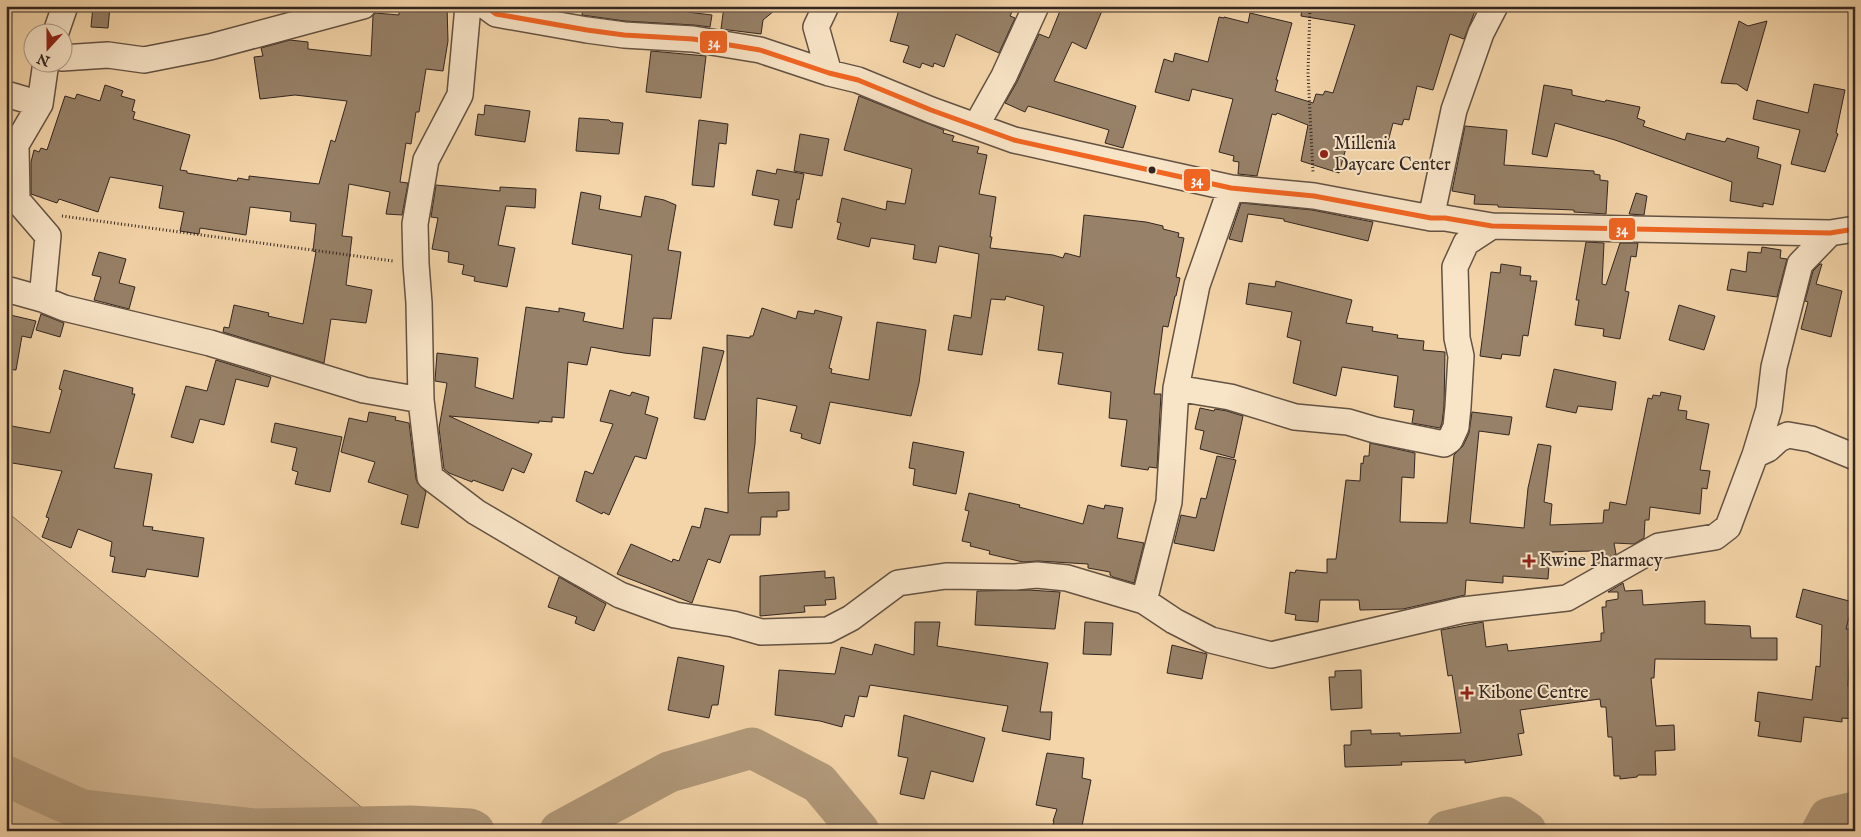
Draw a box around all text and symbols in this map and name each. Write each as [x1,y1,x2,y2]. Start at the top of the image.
north arrow [22,22,72,72]
line badge: 34 [699,30,728,54]
text: 34 [708,34,721,52]
text: N [35,49,54,70]
place label: Millenia Daycare Center [1334,133,1451,177]
marker: Millenia Daycare Center [1318,148,1330,160]
unlabelled marker [1147,165,1157,175]
line badge: 34 [1183,168,1211,192]
text: 34 [1191,172,1204,190]
line badge: 34 [1608,217,1636,241]
text: 34 [1616,221,1629,239]
place label: Kwine Pharmacy [1539,550,1663,573]
marker: Kwine Pharmacy [1523,555,1535,567]
place label: Kibone Centre [1478,682,1589,705]
marker: Kibone Centre [1460,686,1474,700]

